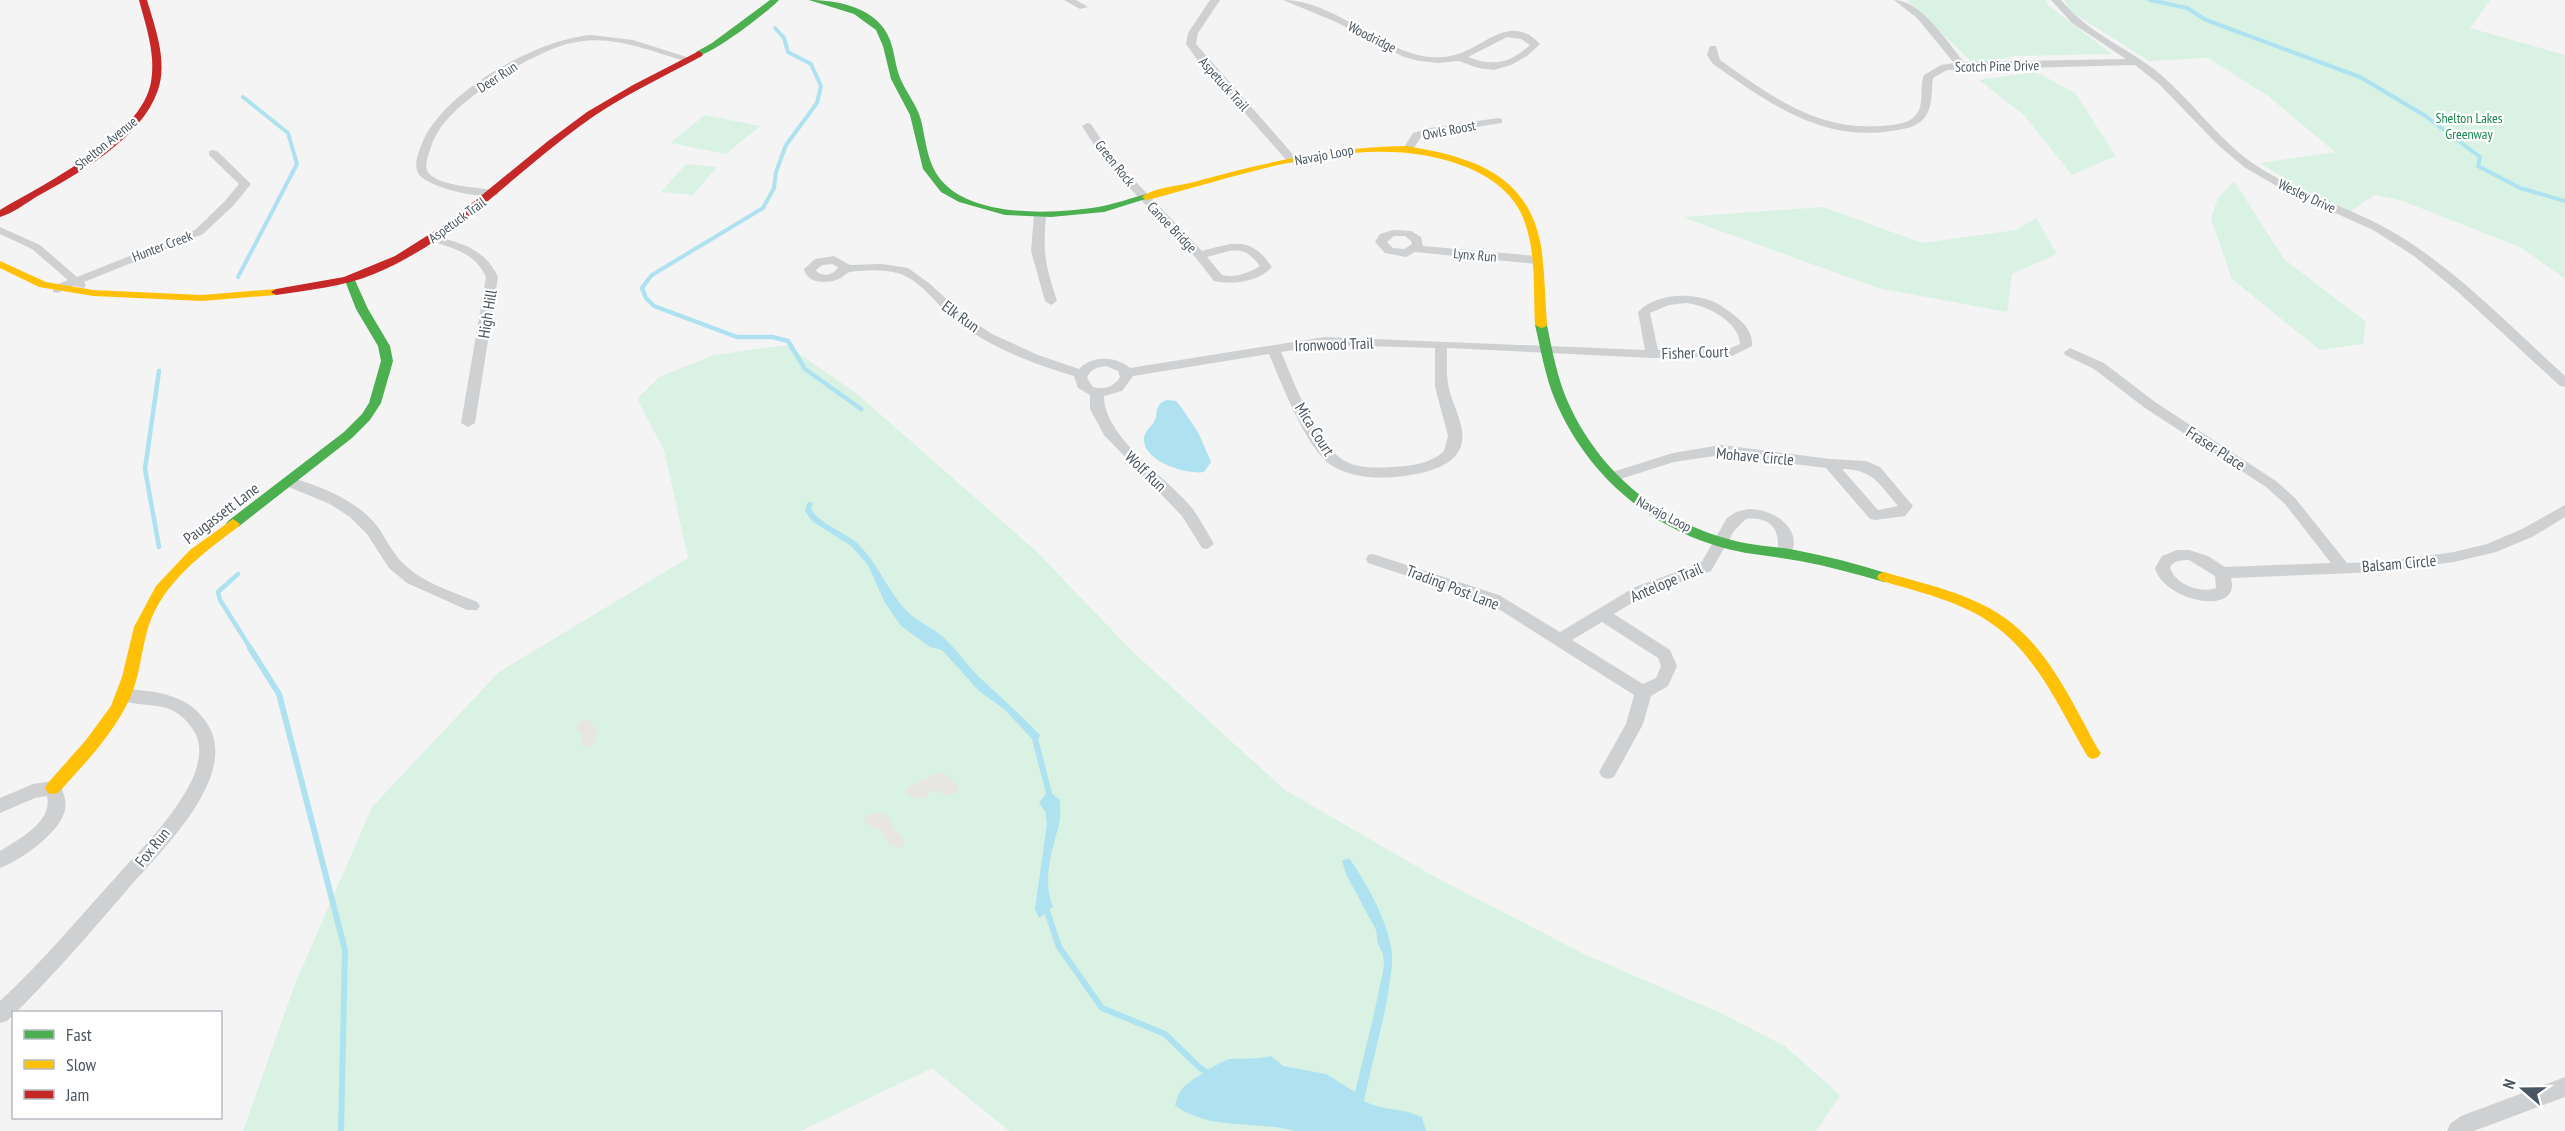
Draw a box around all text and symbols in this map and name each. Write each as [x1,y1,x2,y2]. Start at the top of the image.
street label: Woodridge [1345,17,1399,57]
street label: Aspetuck Trail [1195,53,1253,115]
street label: Scotch Pine Drive [1955,56,2040,76]
street label: Deer Run [473,57,521,97]
park label: Shelton Lakes Greenway [2435,109,2503,143]
street label: Shelton Avenue [71,112,141,174]
street label: Owls Roost [1421,116,1477,144]
street label: Green Rock [1091,136,1139,190]
street label: Navajo Loop [1293,140,1355,170]
street label: Wesley Drive [2275,175,2339,217]
street label: Aspetuck Trail [425,193,490,247]
street label: Canoe Bridge [1143,198,1201,256]
street label: Hunter Creek [129,226,195,266]
street label: Lynx Run [1453,244,1497,266]
street label: High Hill [473,288,501,340]
street label: Elk Run [938,296,984,336]
street label: Ironwood Trail [1294,333,1374,355]
street label: Fisher Court [1661,341,1729,363]
street label: Mica Court [1291,399,1339,460]
street label: Fraser Place [2183,421,2249,475]
street label: Mohave Circle [1715,443,1795,469]
street label: Wolf Run [1121,446,1171,496]
street label: Paugassett Lane [179,478,263,548]
street label: Navajo Loop [1633,492,1695,536]
street label: Balsam Circle [2361,550,2437,576]
street label: Antelope Trail [1627,558,1705,606]
street label: Trading Post Lane [1404,560,1502,614]
street label: Fox Run [130,823,174,871]
legend [12,1011,222,1119]
text: Fast [66,1023,92,1046]
text: Slow [66,1053,97,1076]
north arrow [2493,1059,2553,1119]
text: N [2498,1076,2520,1091]
text: Jam [65,1083,89,1106]

